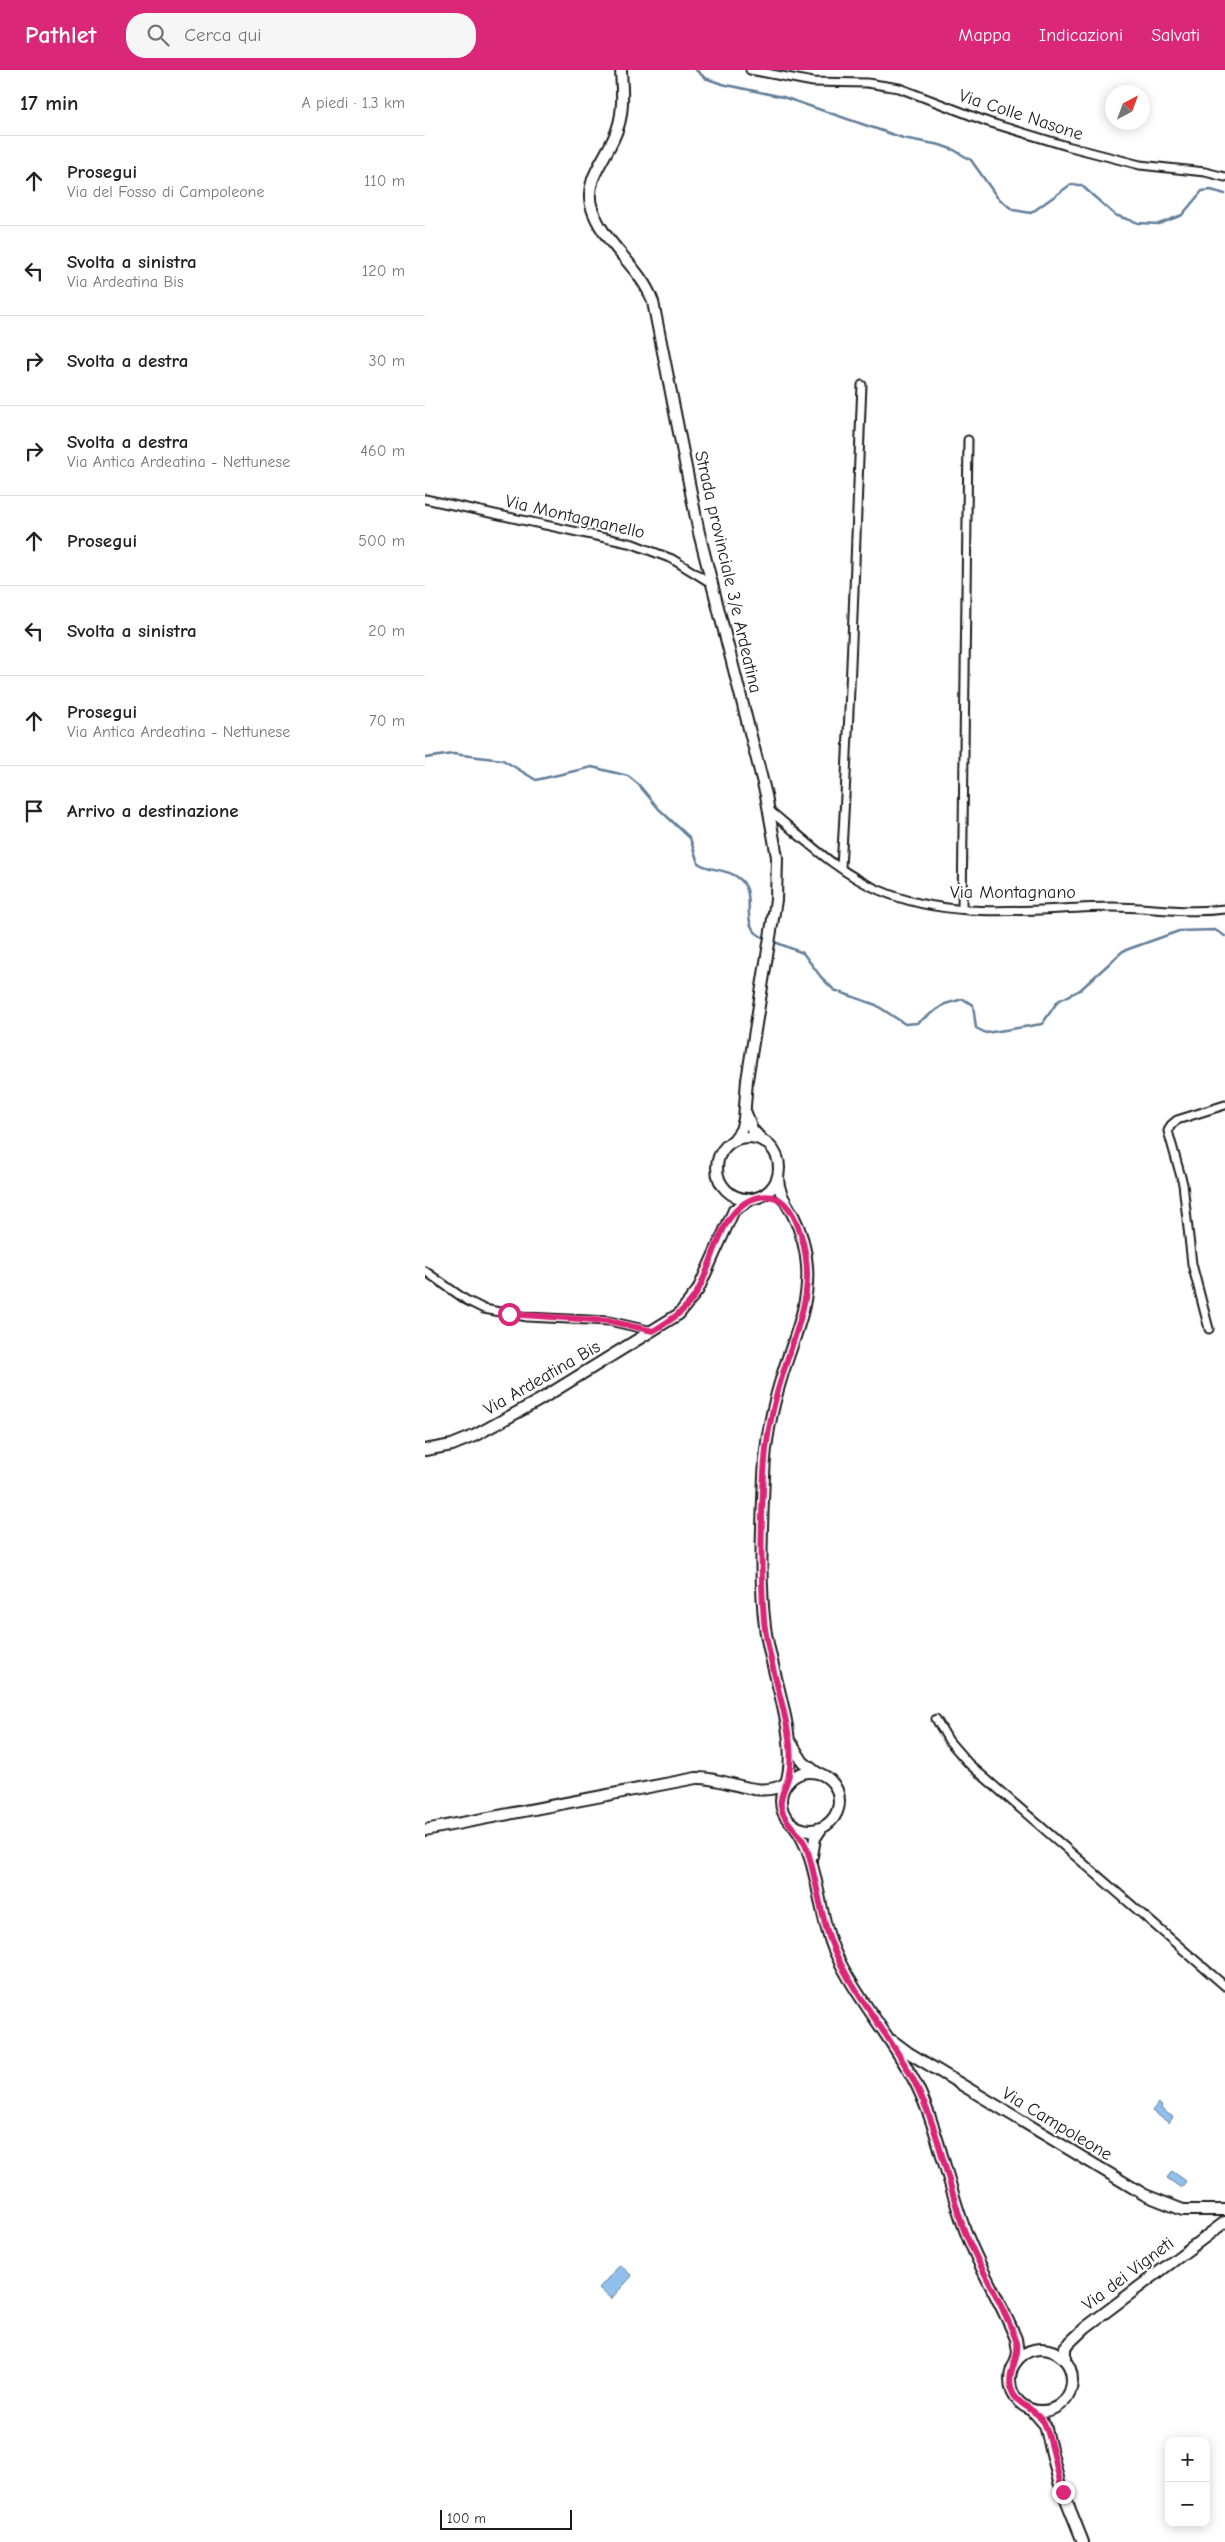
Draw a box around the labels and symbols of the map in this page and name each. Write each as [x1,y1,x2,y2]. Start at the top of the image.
street label: Via Colle Nasone [956,85,1086,145]
north arrow [1105,85,1150,130]
street label: Strada provinciale 3/e Ardeatina [690,449,766,695]
street label: Via Montagnanello [503,491,647,543]
street label: Via Montagnano [950,882,1076,903]
route start [498,1303,521,1326]
street label: Via Ardeatina Bis [480,1336,604,1420]
street label: Via Campoleone [998,2083,1116,2165]
street label: Via dei Vigneti [1078,2233,1178,2315]
route end [1052,2481,1075,2504]
scale bar [440,2507,573,2530]

